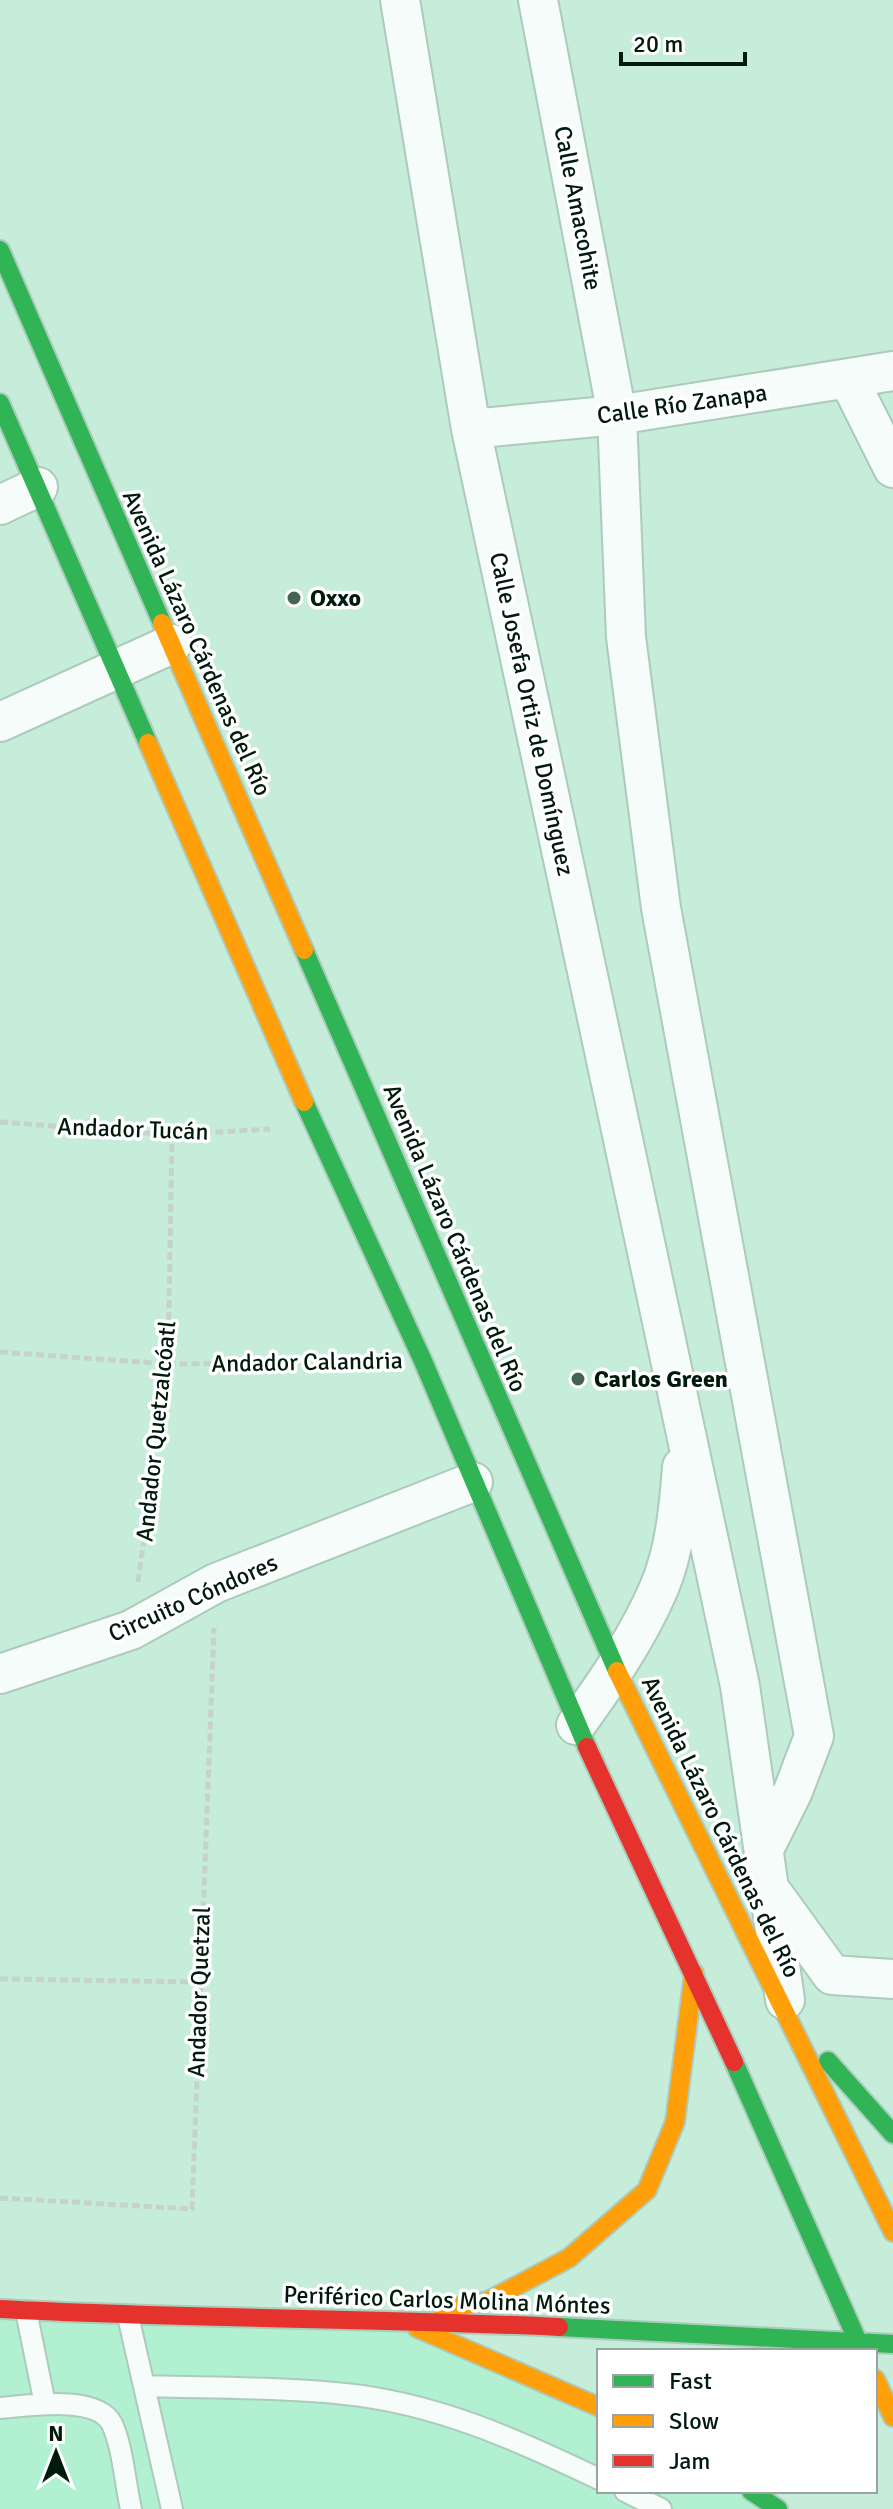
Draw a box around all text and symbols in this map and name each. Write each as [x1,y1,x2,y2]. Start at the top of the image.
scale bar [621,16,745,66]
text: 20 m [633,29,683,59]
street label: Calle Amacohite [547,123,609,293]
street label: Calle Río Zanapa [595,377,769,431]
street label: Avenida Lázaro Cárdenas del Río [116,485,278,801]
street label: Calle Josefa Ortiz de Domínguez [483,549,581,879]
place label: Oxxo [310,583,361,613]
marker: Oxxo [285,589,303,607]
street label: Avenida Lázaro Cárdenas del Río [376,1080,534,1396]
street label: Andador Tucán [57,1111,209,1147]
street label: Andador Quetzalcóatl [129,1319,183,1543]
street label: Andador Calandria [211,1345,403,1379]
place label: Carlos Green [594,1364,728,1394]
marker: Carlos Green [569,1370,587,1388]
street label: Circuito Cóndores [104,1547,282,1649]
street label: Avenida Lázaro Cárdenas del Río [635,1671,807,1983]
street label: Andador Quetzal [181,1906,217,2078]
street label: Periférico Carlos Molina Móntes [283,2279,611,2321]
legend [597,2349,877,2493]
text: Fast [669,2366,712,2396]
text: Slow [669,2406,719,2436]
north arrow [16,2413,96,2493]
text: N [48,2420,64,2447]
text: Jam [669,2446,710,2476]

